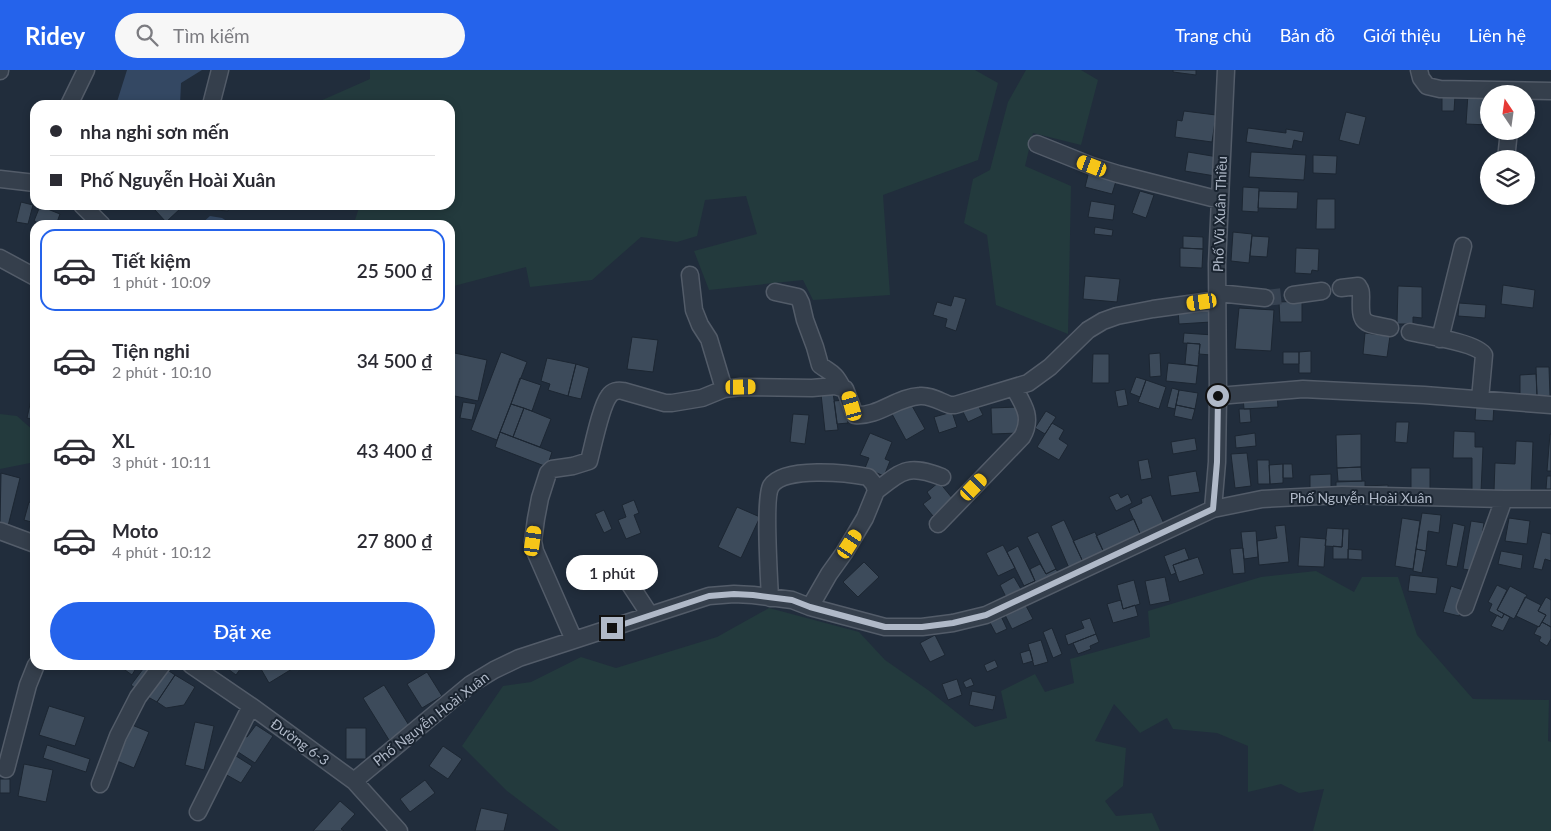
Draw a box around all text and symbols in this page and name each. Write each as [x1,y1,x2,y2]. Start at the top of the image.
search box [115,13,465,58]
text: Ridey [25,21,85,50]
icon: search [133,21,161,49]
text: Tìm kiếm [173,24,250,47]
text: Trang chủ [1175,24,1252,46]
text: Bản đồ [1280,24,1335,46]
text: Giới thiệu [1363,24,1441,46]
text: Liên hệ [1469,24,1526,46]
north arrow [1480,85,1535,140]
map controls [1480,85,1535,205]
text: nha nghi sơn mến [80,120,229,143]
button: layers [1480,150,1535,205]
car [1075,154,1108,178]
street label: Phố Vũ Xuân Thiều [1209,156,1230,272]
text: Phố Nguyễn Hoài Xuân [80,168,276,191]
icon: car [52,248,97,293]
text: Tiết kiệm [112,249,191,272]
text: 25 500 ₫ [357,259,433,282]
text: 1 phút · 10:09 [112,272,211,291]
car [1186,292,1217,312]
icon: car [52,338,97,383]
text: Tiện nghi [112,339,190,362]
text: 34 500 ₫ [357,349,433,372]
text: 2 phút · 10:10 [112,362,211,381]
car [725,379,756,395]
route start [1207,385,1229,407]
car [840,390,863,422]
icon: car [52,428,97,473]
text: XL [112,429,135,452]
text: 43 400 ₫ [357,439,433,462]
text: 3 phút · 10:11 [112,452,211,471]
car [958,471,989,503]
street label: Phố Nguyễn Hoài Xuân [1290,489,1432,506]
icon: car [52,518,97,563]
text: Moto [112,519,158,542]
car [523,525,542,557]
car [835,527,864,561]
text: 27 800 ₫ [357,529,433,552]
text: 4 phút · 10:12 [112,542,211,561]
callout: 1 phút [566,556,658,590]
text: 1 phút [589,563,635,582]
button: Đặt xe [50,602,435,660]
route end [601,617,623,639]
street label: Phố Nguyễn Hoài Xuân [369,668,492,769]
street label: Đường 6-3 [268,715,333,768]

